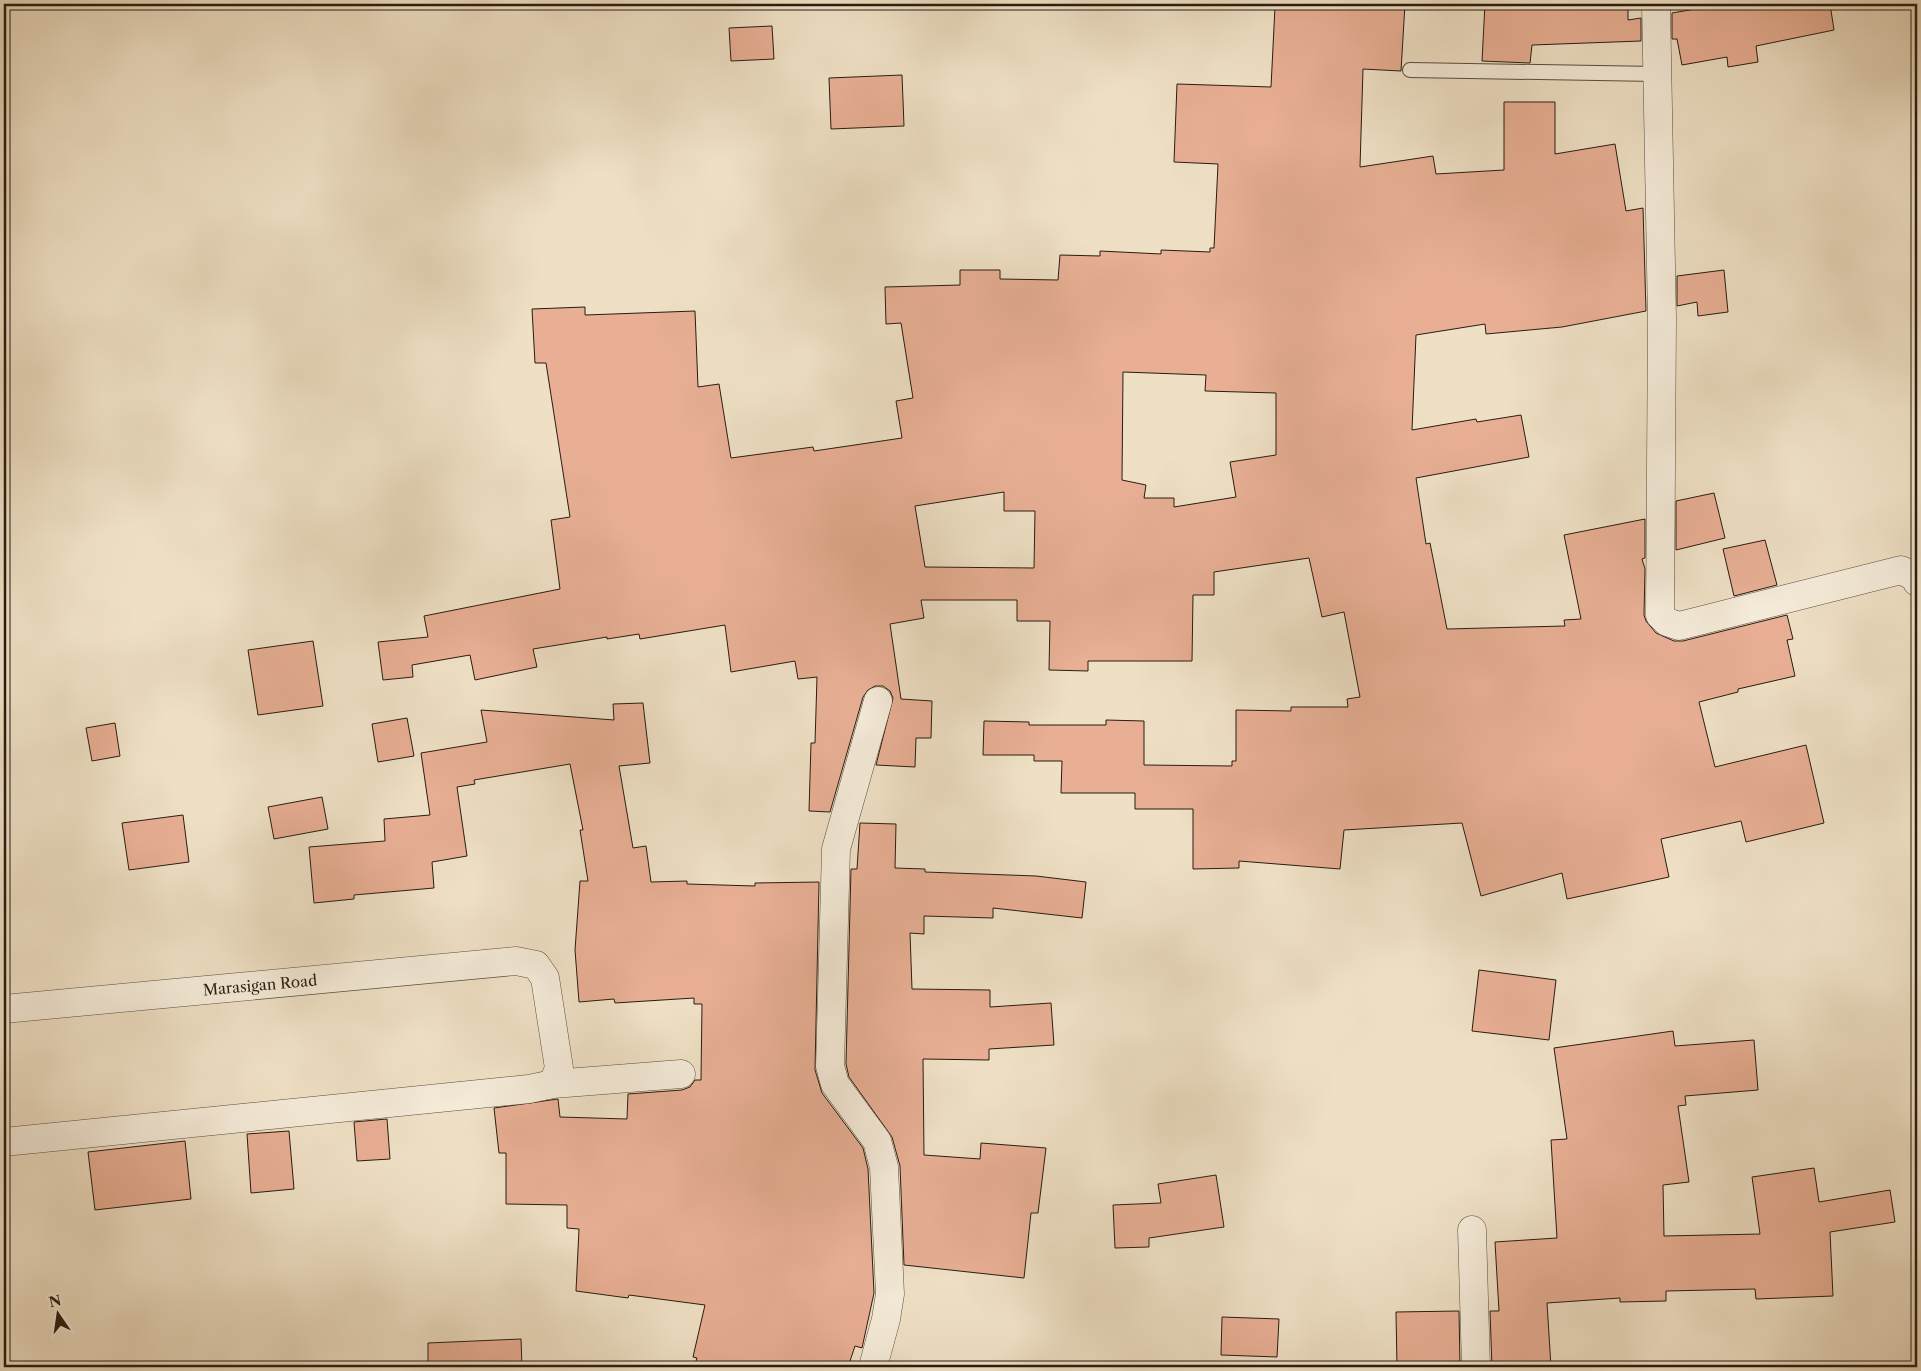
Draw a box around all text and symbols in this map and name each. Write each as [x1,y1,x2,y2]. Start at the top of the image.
street label: Marasigan Road [202,971,318,999]
north arrow [32,1288,82,1338]
text: N [47,1291,63,1311]

